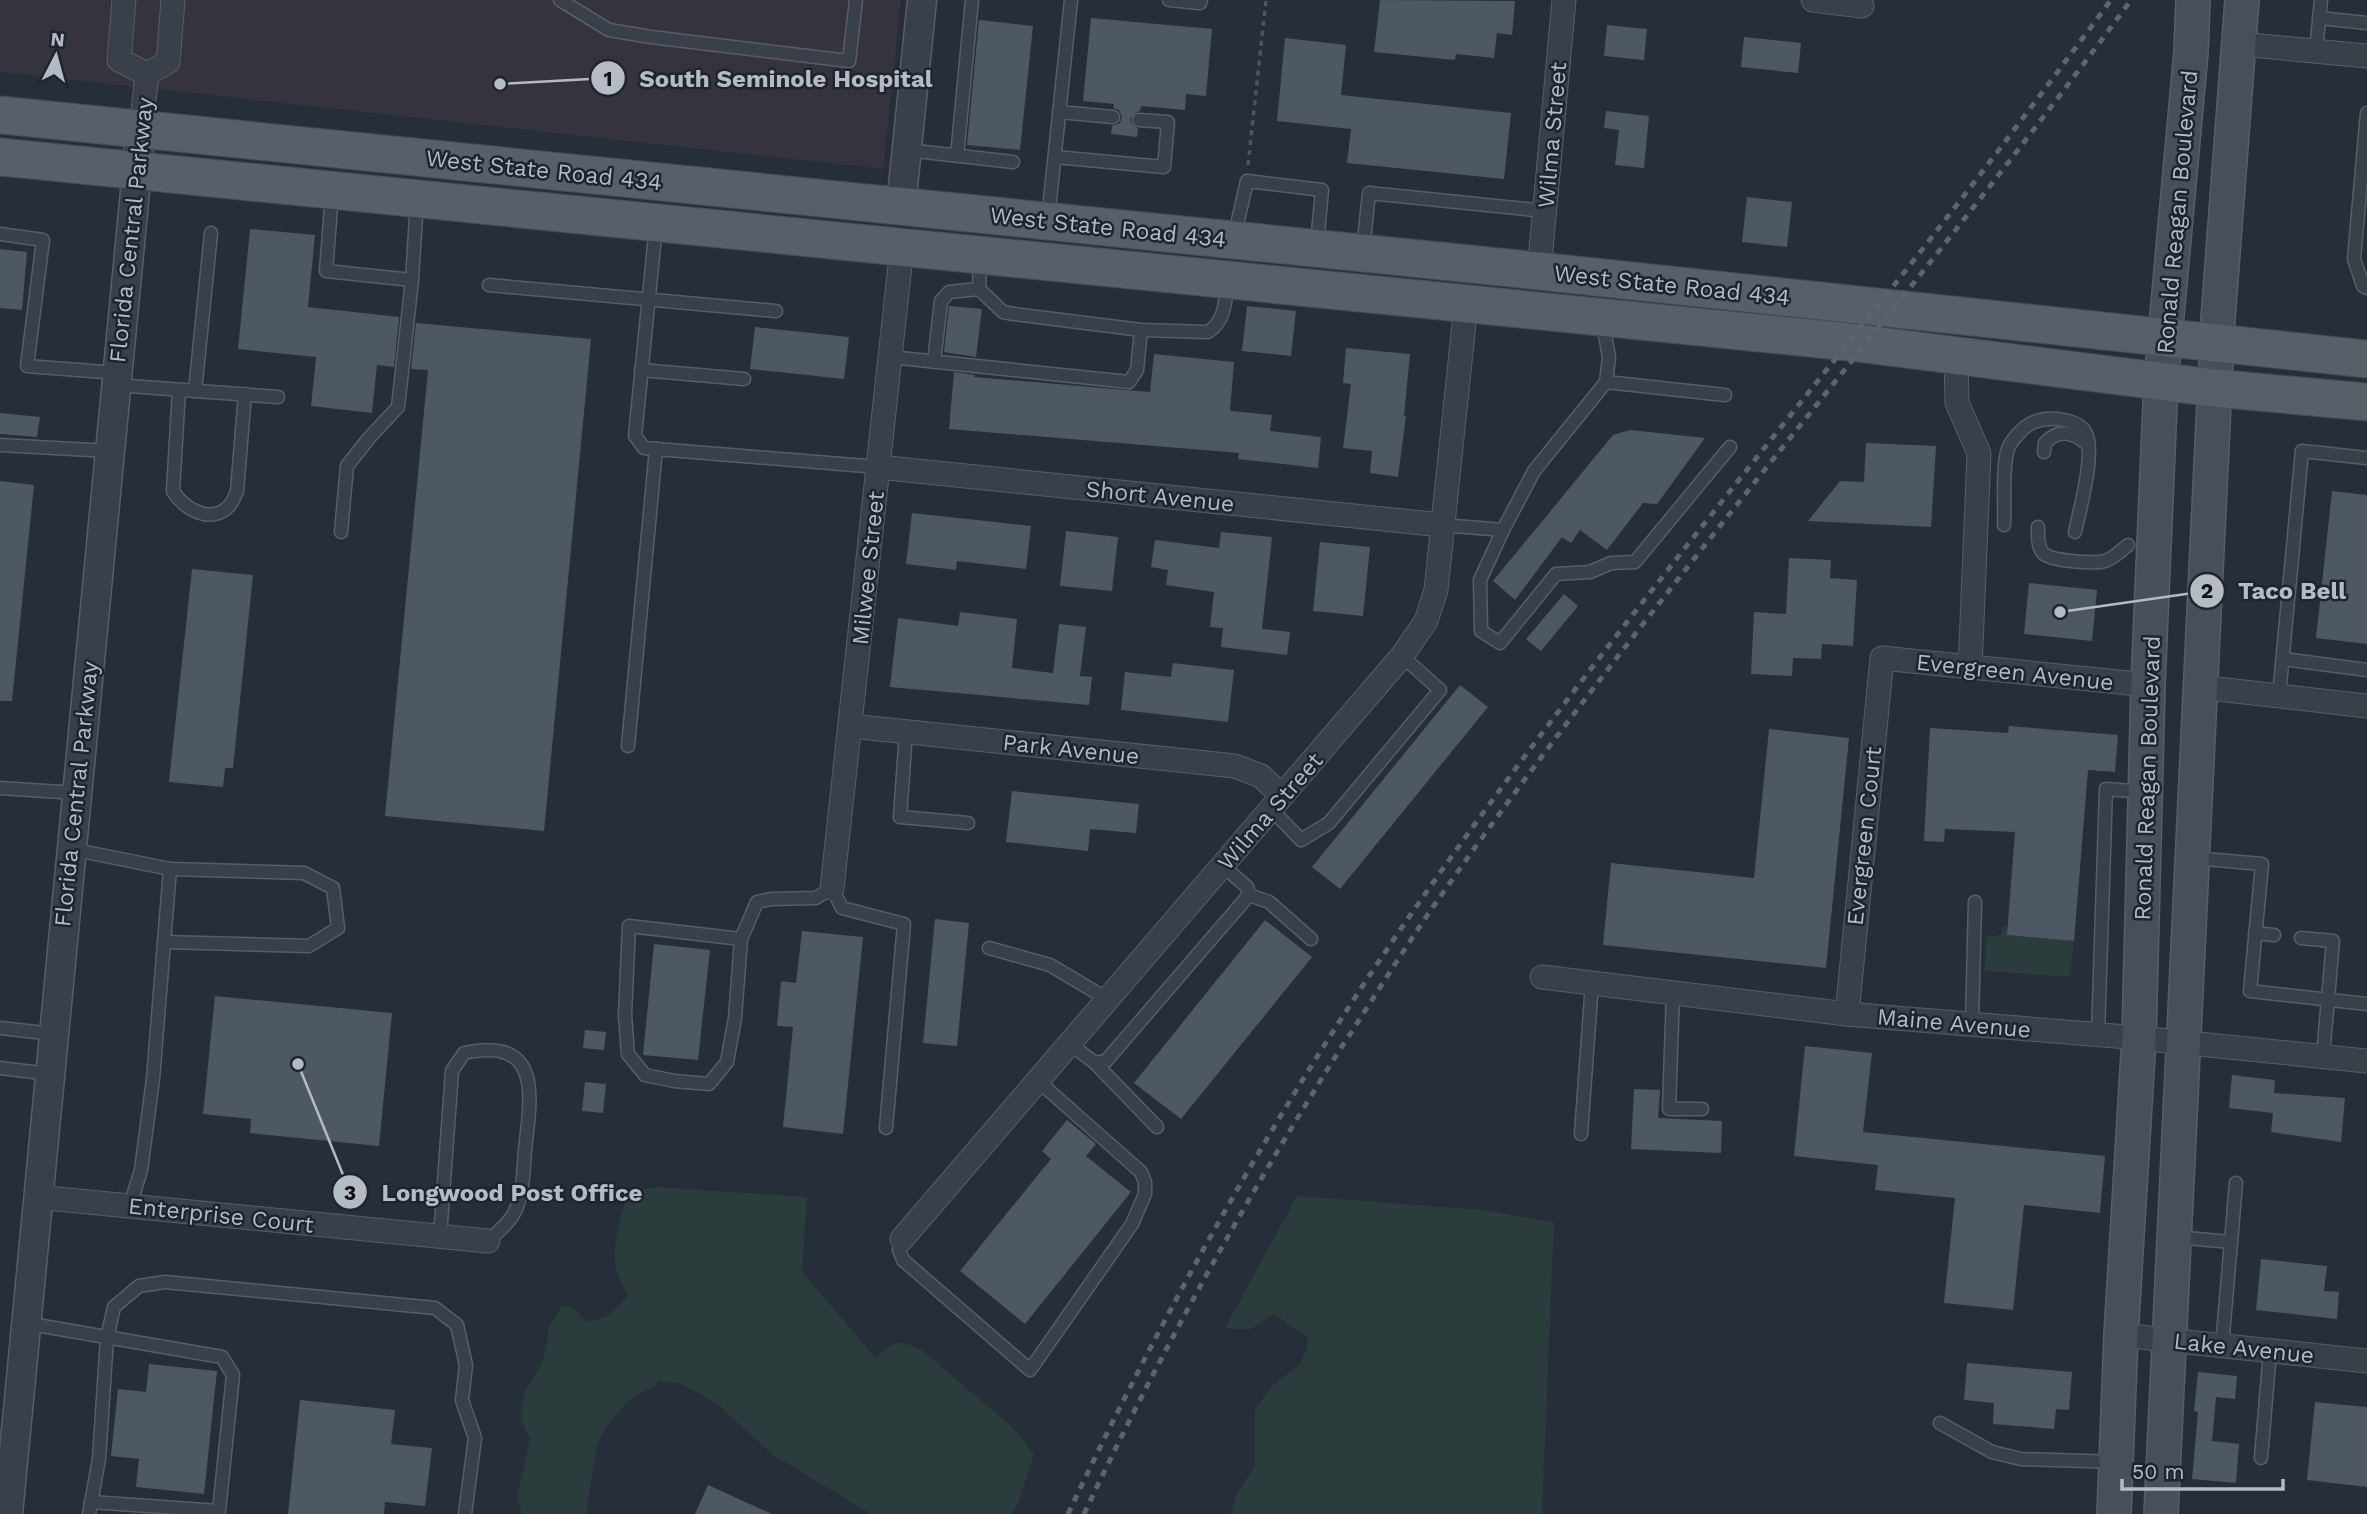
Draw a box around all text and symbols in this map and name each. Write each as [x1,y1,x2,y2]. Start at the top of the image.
north arrow [21,21,91,91]
text: N [50,27,66,52]
callout: South Seminole Hospital [590,56,947,101]
street label: Wilma Street [1533,60,1572,209]
text: South Seminole Hospital [639,65,933,93]
text: 1 [603,66,613,91]
street label: Ronald Reagan Boulevard [2152,69,2203,355]
street label: Florida Central Parkway [104,96,159,364]
street label: West State Road 434 [424,145,663,196]
street label: West State Road 434 [988,202,1227,253]
street label: West State Road 434 [1552,260,1791,311]
street label: Short Avenue [1084,475,1236,518]
street label: Milwee Street [847,489,890,646]
callout: Taco Bell [2189,568,2361,613]
text: Taco Bell [2238,577,2346,605]
text: 2 [2201,578,2213,603]
street label: Ronald Reagan Boulevard [2129,635,2166,921]
street label: Evergreen Avenue [1915,649,2115,696]
street label: Florida Central Parkway [49,660,104,928]
street label: Park Avenue [1001,729,1141,770]
street label: Evergreen Court [1842,745,1887,927]
street label: Wilma Street [1212,747,1329,876]
street label: Maine Avenue [1876,1003,2032,1044]
callout: Longwood Post Office [333,1170,656,1215]
text: Longwood Post Office [382,1179,643,1207]
text: 3 [344,1180,356,1205]
street label: Enterprise Court [127,1192,315,1239]
street label: Lake Avenue [2172,1328,2315,1369]
scale bar [2122,1448,2283,1492]
text: 50 m [2132,1459,2184,1484]

